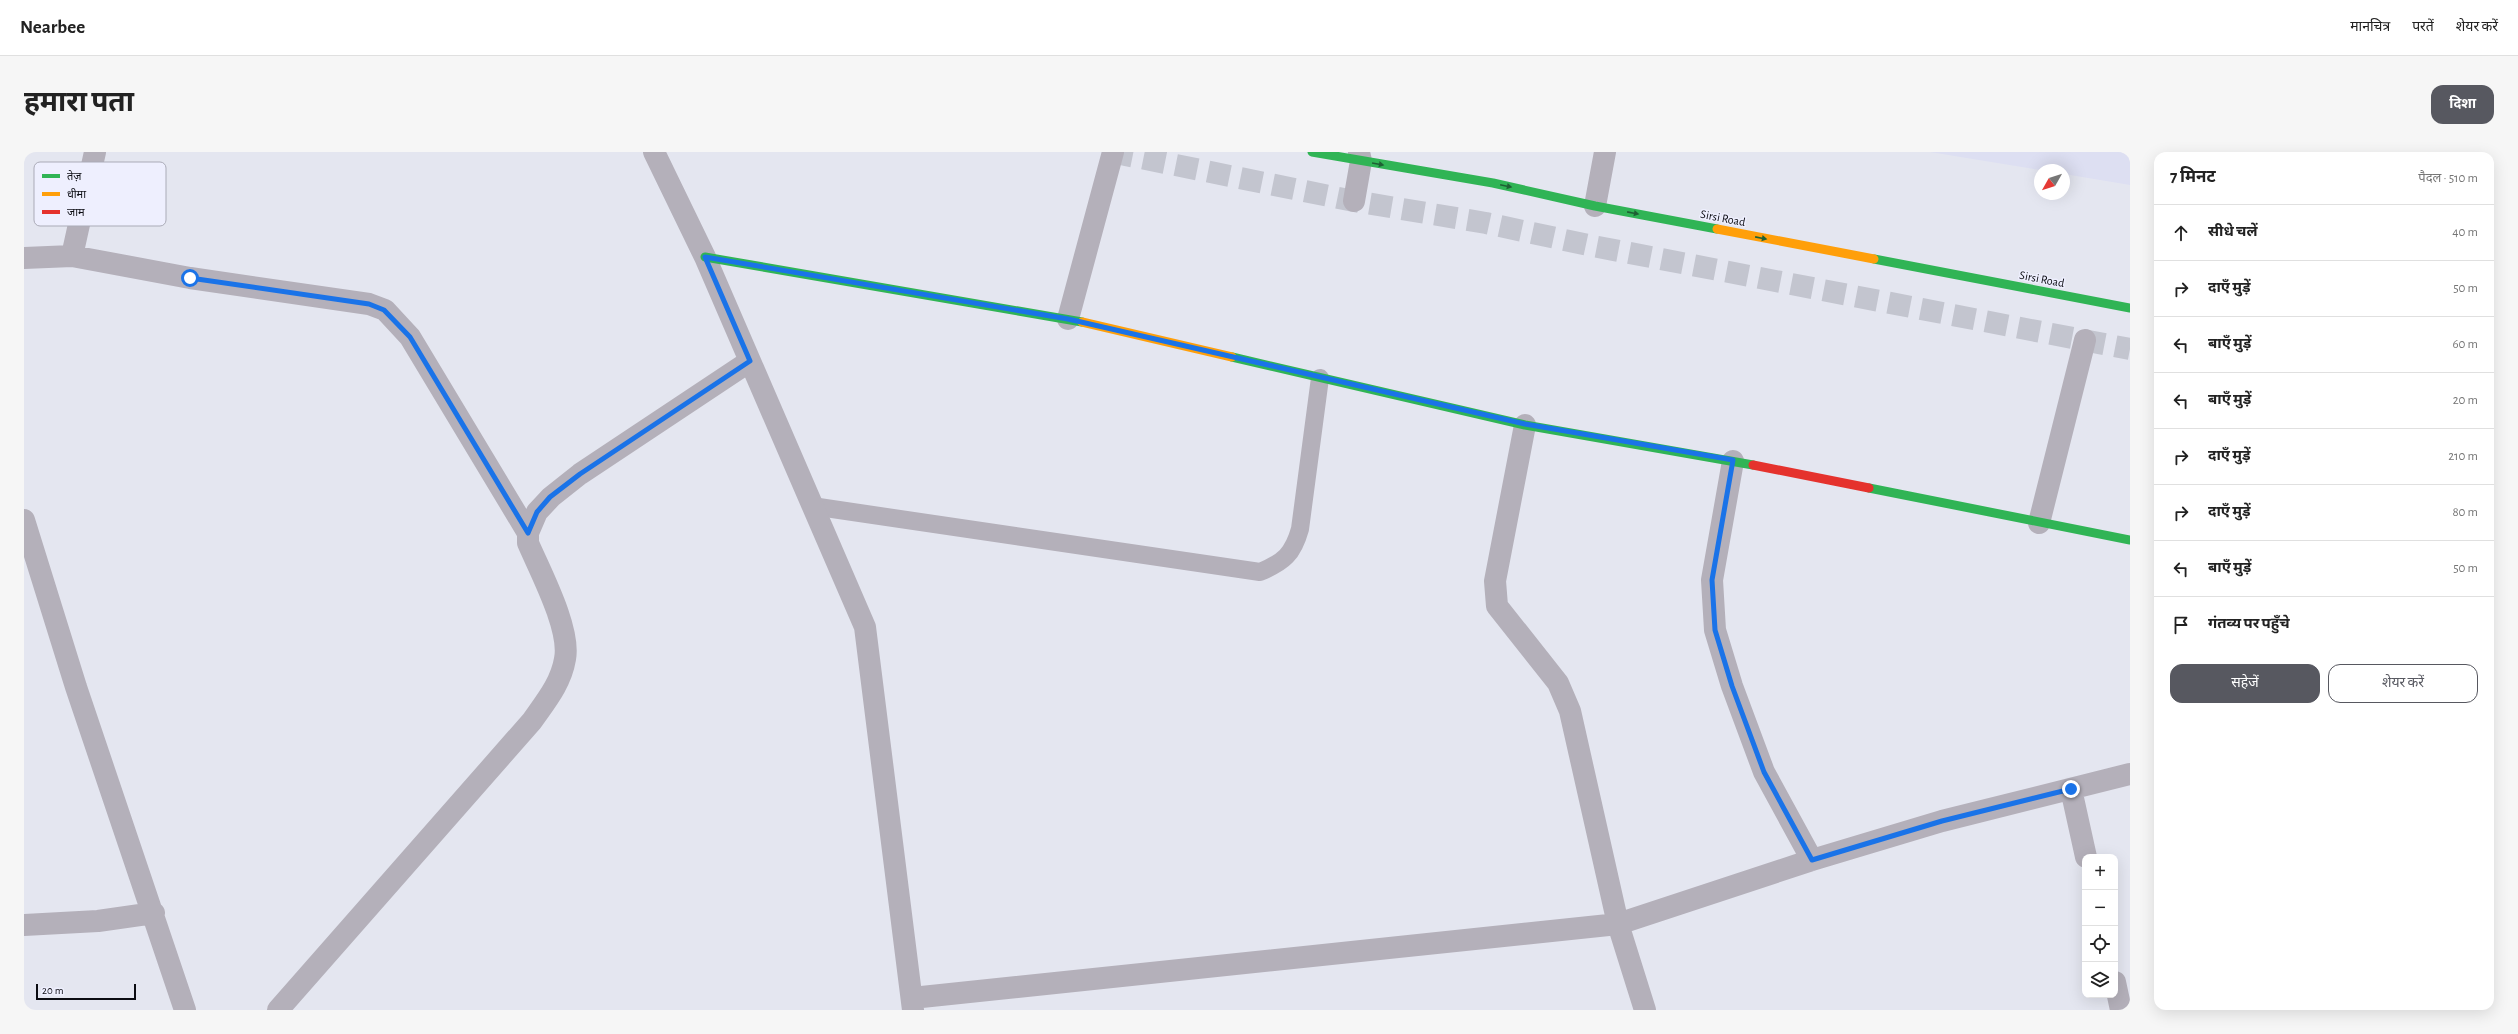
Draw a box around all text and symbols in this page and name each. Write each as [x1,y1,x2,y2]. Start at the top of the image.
text: Nearbee [20,18,85,37]
text: मानचित्र [2350,20,2390,34]
text: परतें [2412,20,2434,34]
text: शेयर करें [2456,20,2498,34]
button: दिशा [2431,85,2494,124]
text: हमारा पता [24,89,134,117]
one-way arrow [1372,161,1384,167]
legend [34,162,166,226]
north arrow [2034,164,2070,200]
text: 7 मिनट [2170,168,2216,185]
text: तेज़ [67,170,82,182]
text: पैदल · 510 m [2418,172,2478,185]
one-way arrow [1500,184,1512,190]
text: धीमा [67,188,86,200]
text: जाम [67,207,85,218]
street label: Sirsi Road [1699,208,1747,228]
one-way arrow [1627,210,1639,216]
icon: ahead [2170,222,2192,244]
text: सीधे चलें [2208,224,2258,239]
text: 40 m [2452,226,2478,239]
one-way arrow [1755,235,1767,241]
route start [181,269,199,287]
street label: Sirsi Road [2018,269,2066,289]
icon: right [2170,278,2192,300]
text: दाएँ मुड़ें [2208,280,2251,295]
text: 50 m [2453,282,2478,295]
icon: left [2170,334,2192,356]
text: बाएँ मुड़ें [2208,336,2251,351]
text: 60 m [2452,338,2478,351]
icon: left [2170,390,2192,412]
text: बाएँ मुड़ें [2208,392,2251,407]
text: 20 m [2453,394,2478,407]
icon: right [2170,446,2192,468]
text: दाएँ मुड़ें [2208,448,2251,463]
text: 210 m [2448,450,2478,463]
icon: right [2170,502,2192,524]
text: दाएँ मुड़ें [2208,504,2251,519]
text: 80 m [2452,506,2478,519]
icon: left [2170,558,2192,580]
text: बाएँ मुड़ें [2208,560,2251,575]
text: 50 m [2453,562,2478,575]
icon: arrive [2170,614,2192,636]
text: गंतव्य पर पहुँचे [2208,616,2290,631]
button: सहेजें [2170,664,2320,703]
button: शेयर करें [2328,664,2478,703]
route end [2062,780,2080,798]
map controls [2082,854,2118,998]
button: + [2082,854,2118,890]
button: − [2082,890,2118,926]
button: locate [2082,926,2118,962]
button: layers [2082,962,2118,998]
scale bar [36,982,136,1001]
text: 20 m [42,985,63,996]

